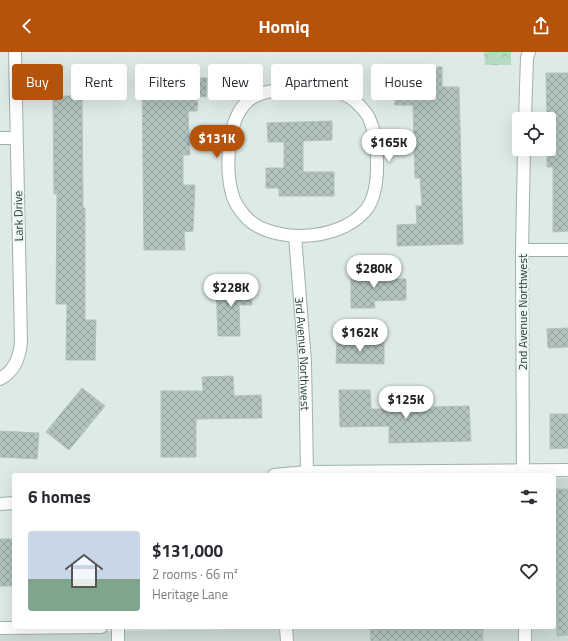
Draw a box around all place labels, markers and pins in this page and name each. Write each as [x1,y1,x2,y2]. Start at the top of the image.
pin: $131K [189,125,245,159]
pin: $165K [361,129,417,163]
pin: $280K [346,255,402,289]
pin: $228K [203,274,259,308]
pin: $162K [332,319,388,353]
pin: $125K [378,386,434,420]

